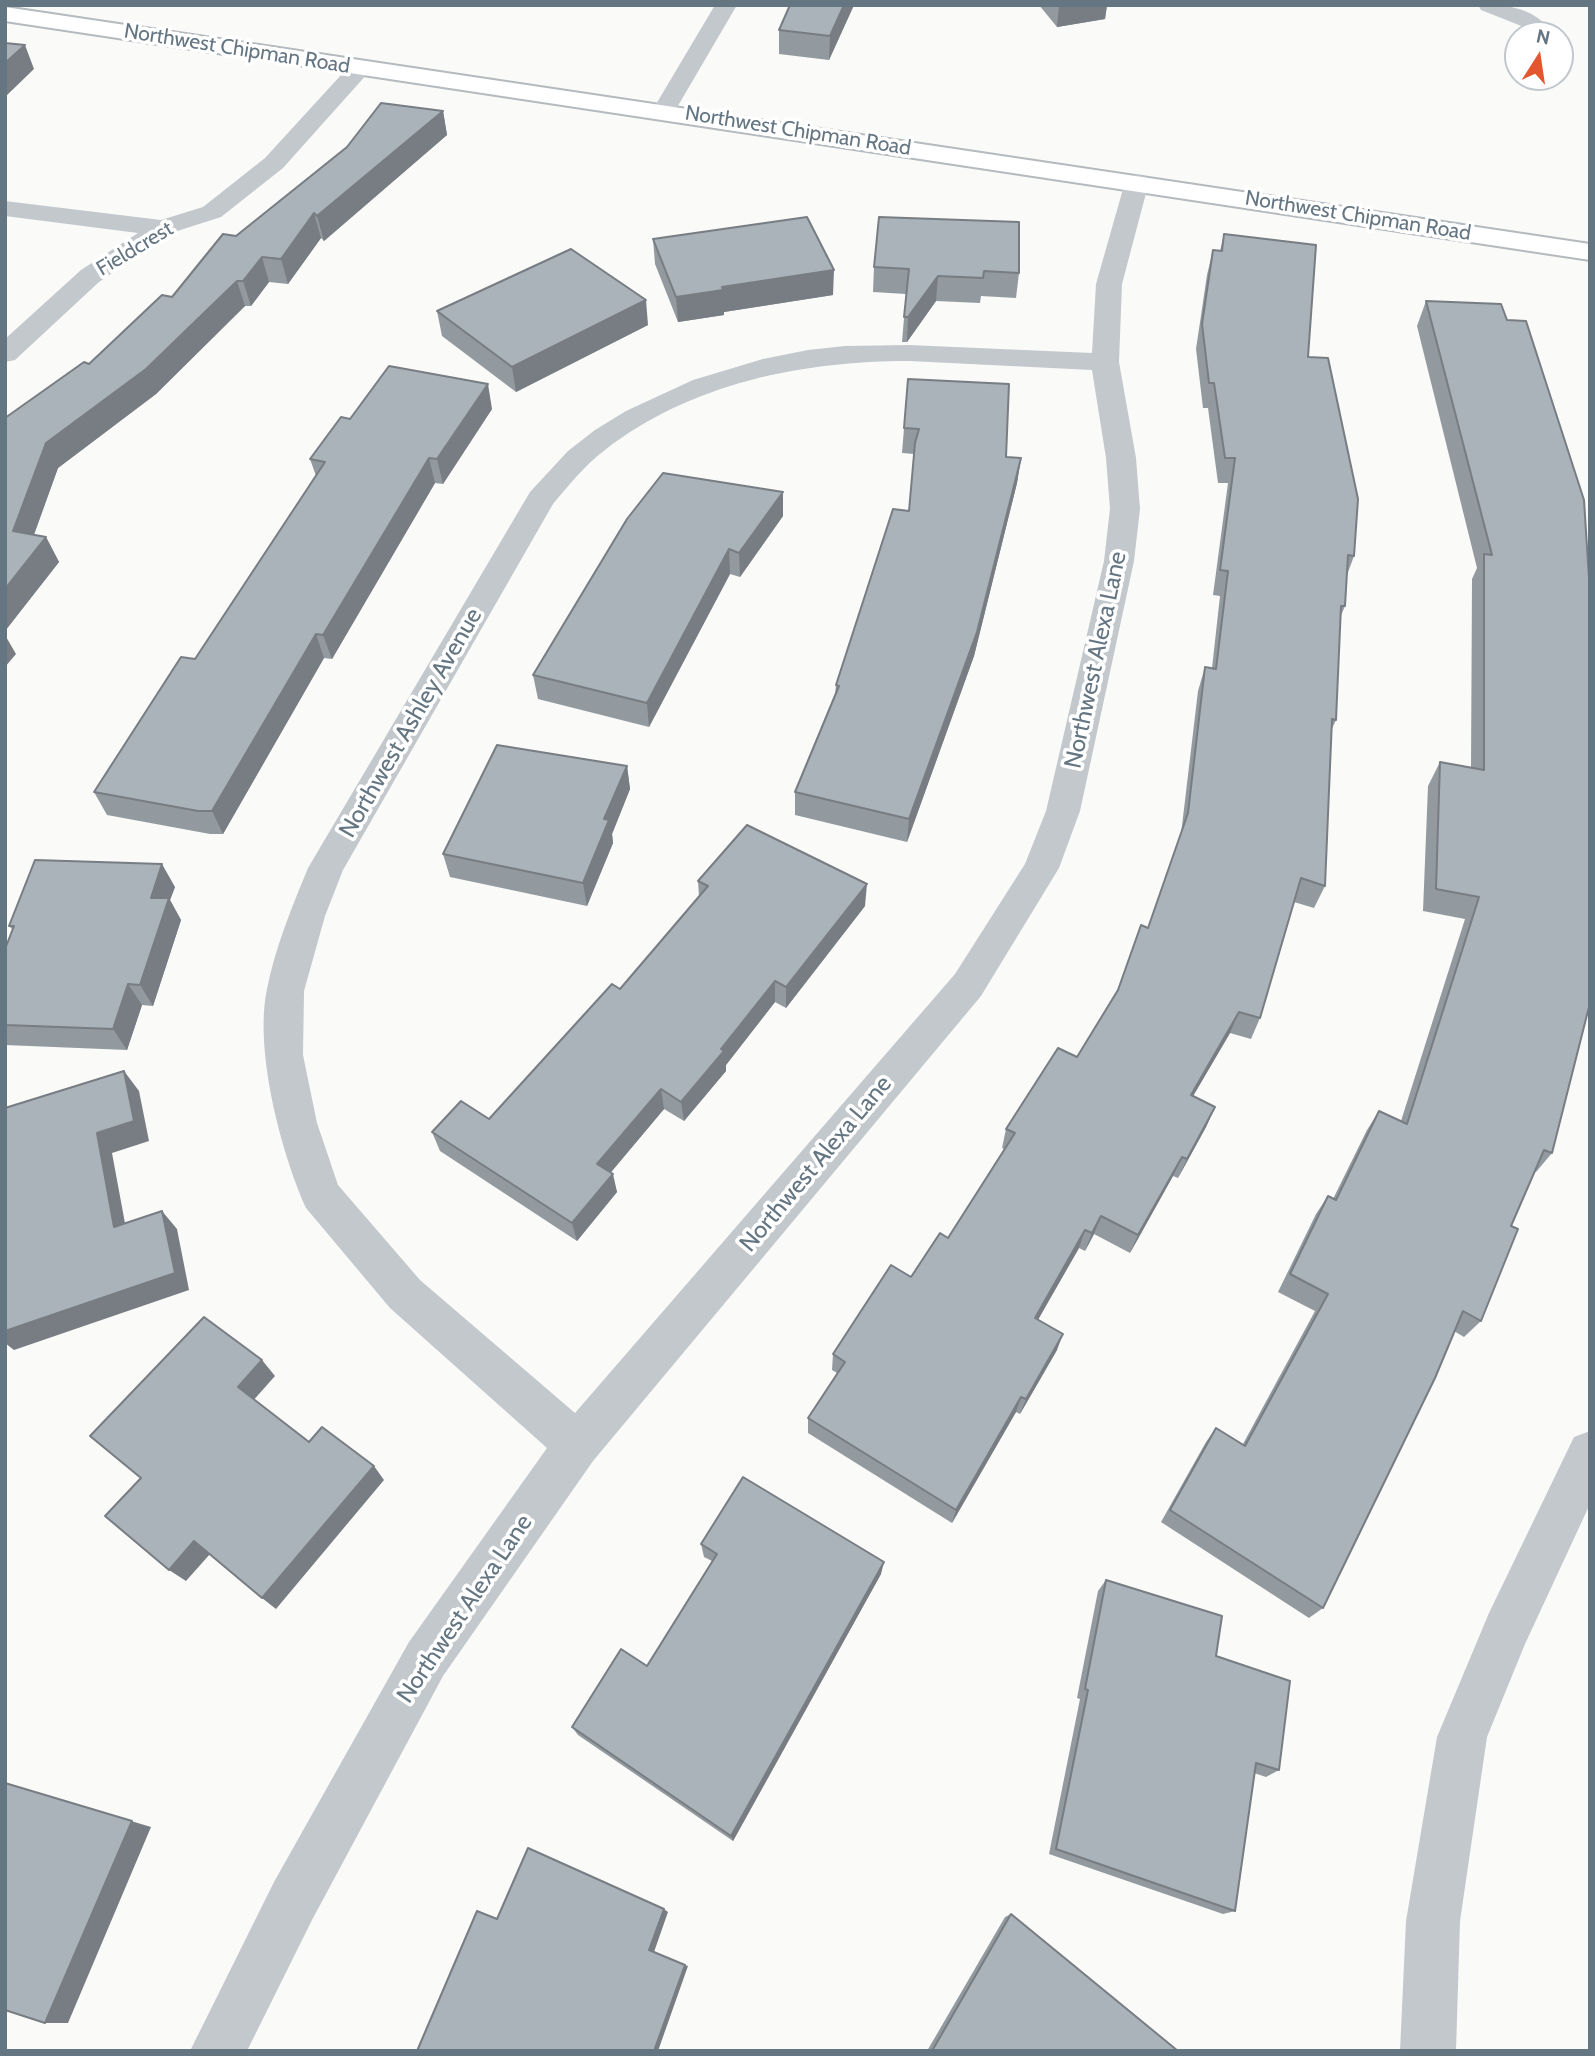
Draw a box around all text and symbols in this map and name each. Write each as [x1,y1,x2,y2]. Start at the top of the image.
street label: Northwest Chipman Road [122,19,352,79]
north arrow [1504,21,1574,91]
text: N [1534,24,1552,50]
street label: Northwest Chipman Road [683,101,913,161]
street label: Northwest Chipman Road [1243,186,1473,246]
street label: Fieldcrest [92,216,178,282]
street label: Northwest Alexa Lane [1059,549,1133,771]
street label: Northwest Ashley Avenue [333,603,489,843]
street label: Northwest Alexa Lane [734,1070,898,1258]
street label: Northwest Alexa Lane [391,1509,539,1709]

